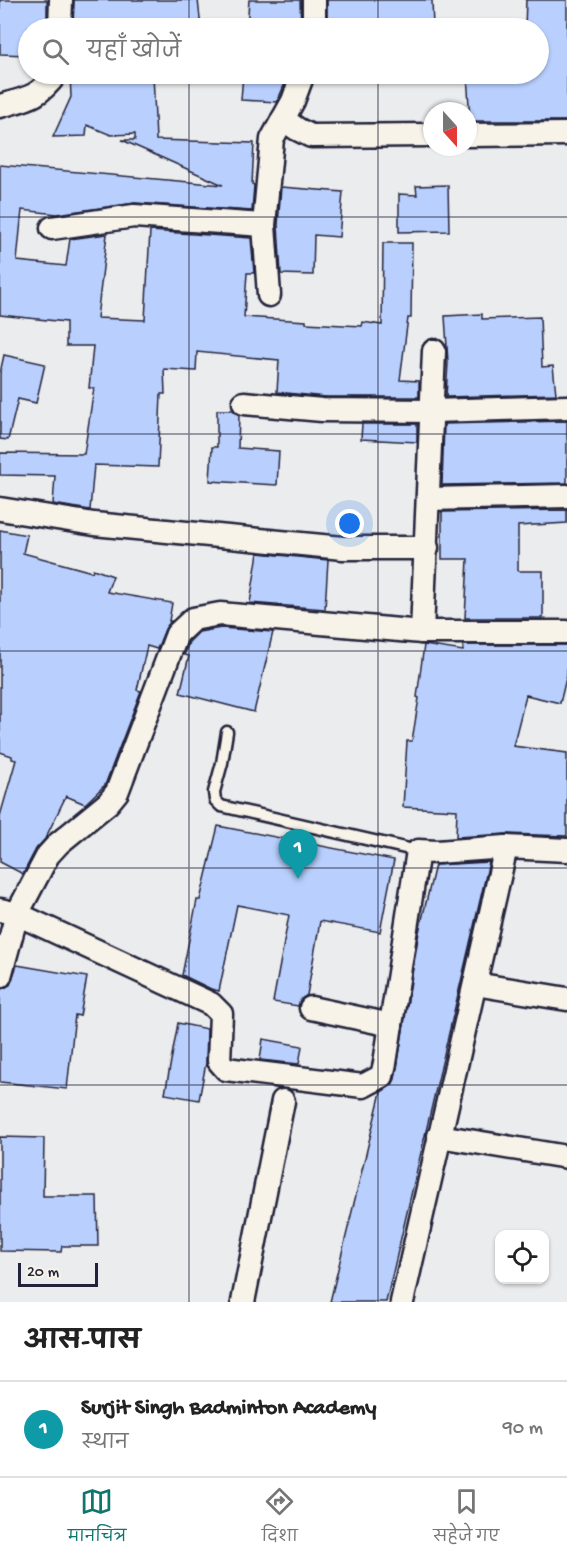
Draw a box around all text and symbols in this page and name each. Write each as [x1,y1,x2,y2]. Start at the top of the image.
search box [18,18,549,84]
icon: search [39,35,72,68]
text: यहाँ खोजें [87,40,181,66]
north arrow [423,102,477,156]
your location [335,509,364,538]
pin: 1 [278,830,318,879]
map controls [495,1230,549,1284]
button: locate [495,1230,549,1284]
scale bar [18,1260,98,1288]
text: 20 m [27,1264,59,1283]
text: आस-पास [24,1328,141,1359]
text: Surjit Singh Badminton Academy [81,1396,376,1422]
text: 1 [39,1418,48,1441]
text: 90 m [503,1418,543,1441]
text: स्थान [81,1433,128,1456]
tab: मानचित्र [68,1485,126,1553]
tab: दिशा [262,1485,298,1553]
tab: सहेजे गए [433,1485,499,1553]

